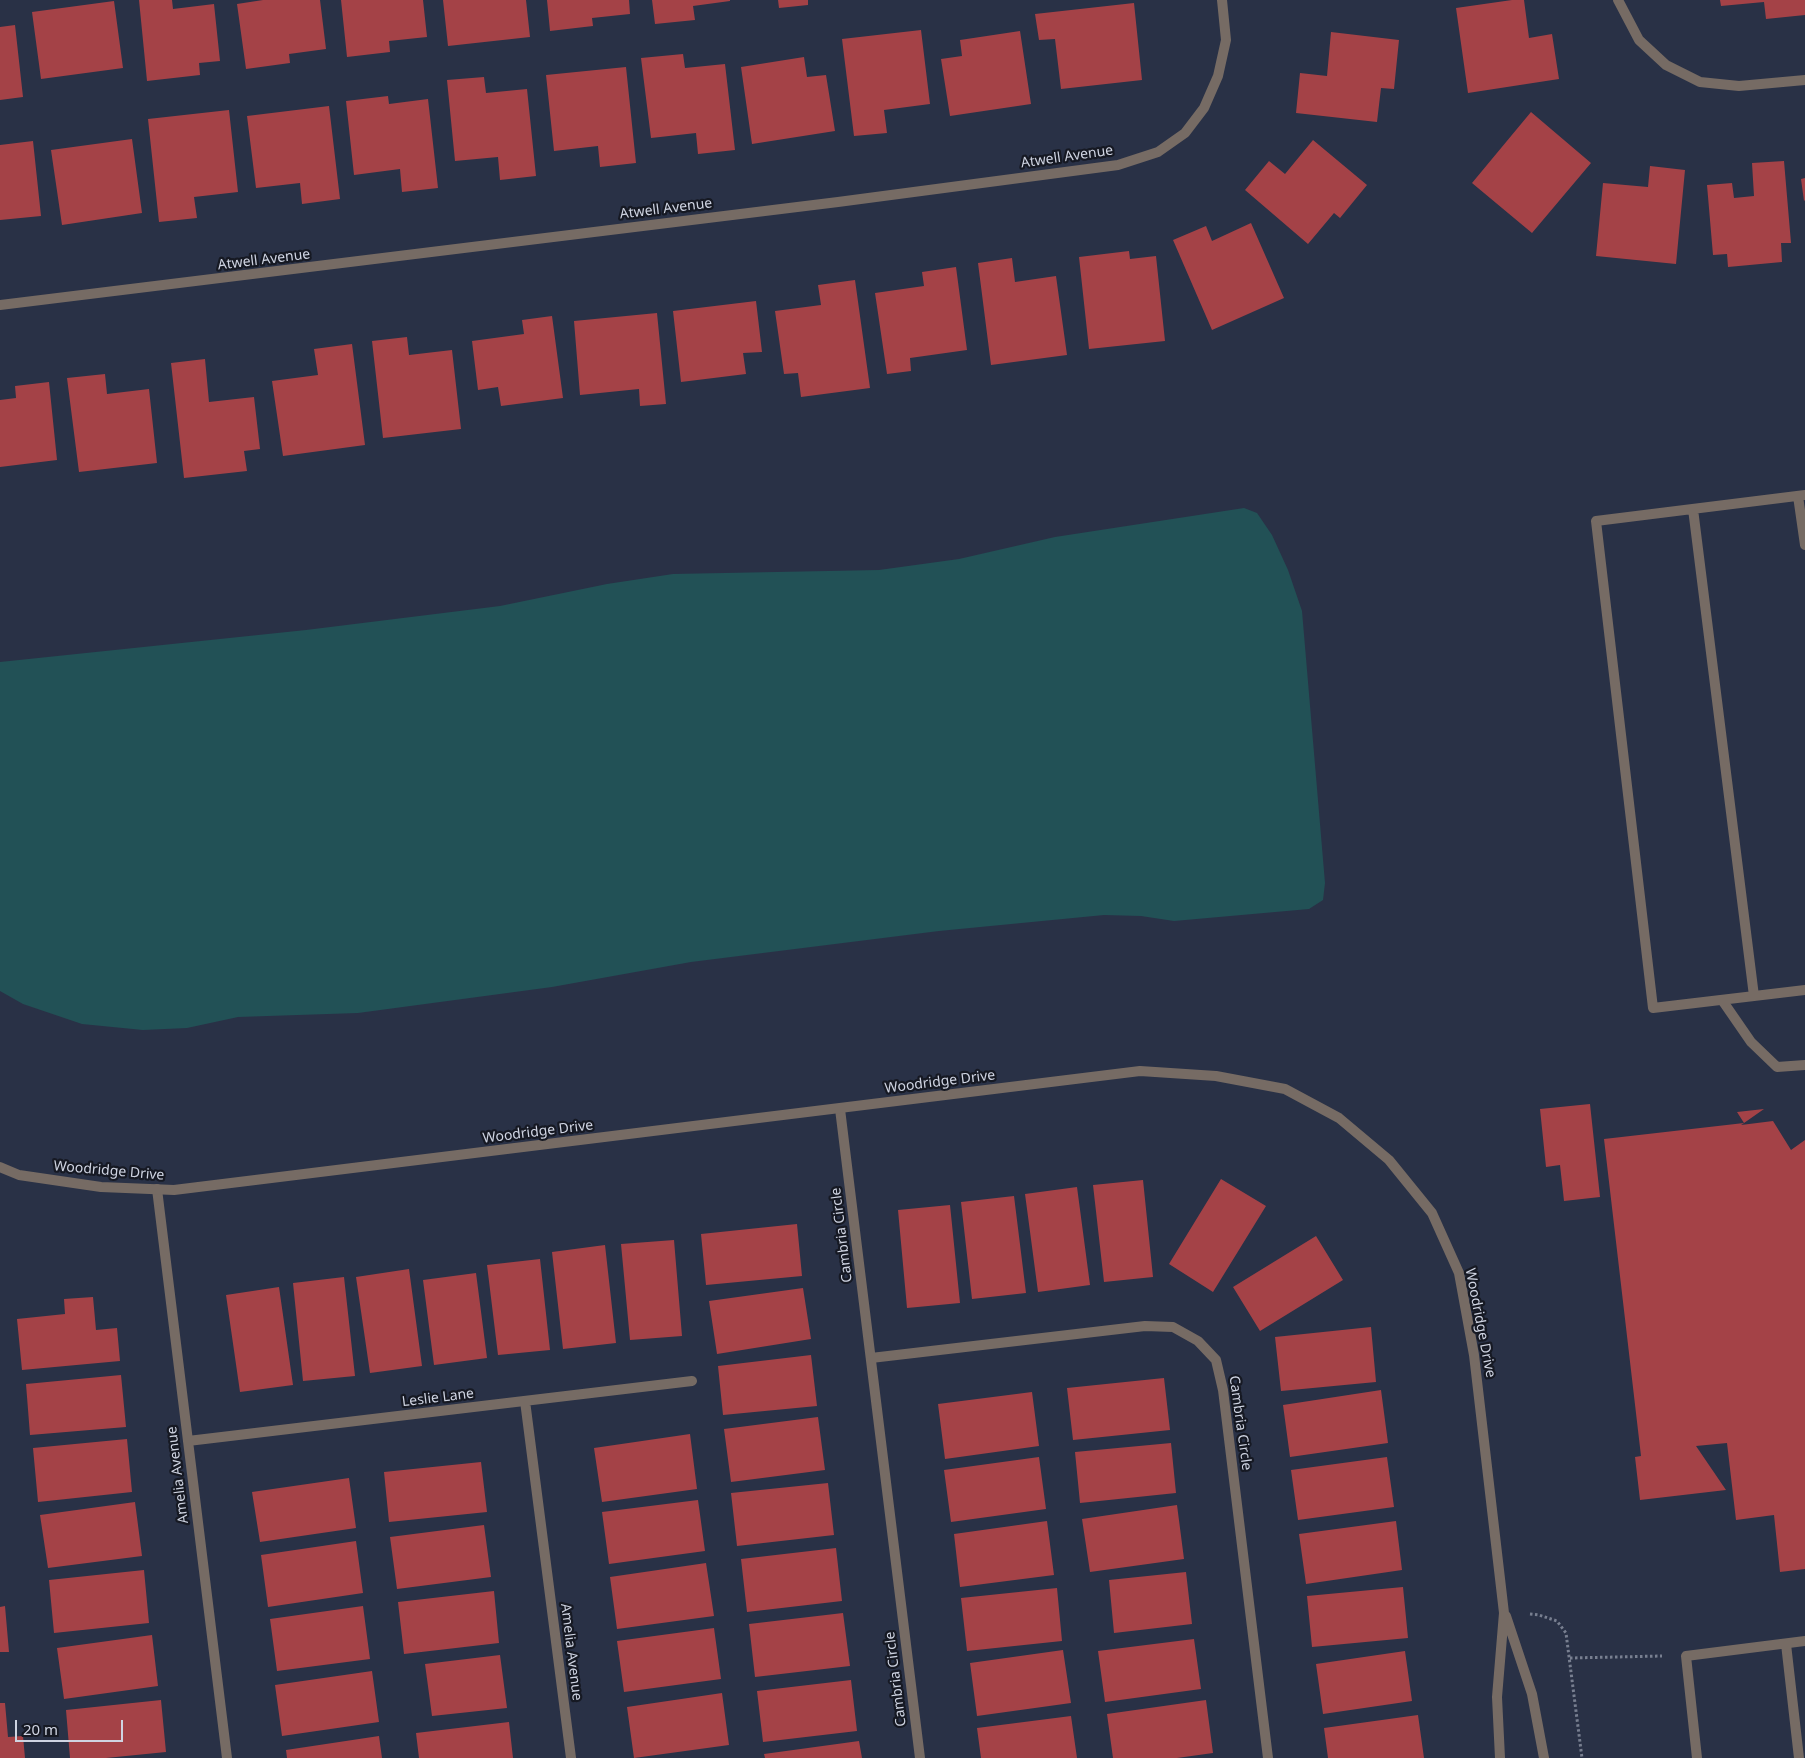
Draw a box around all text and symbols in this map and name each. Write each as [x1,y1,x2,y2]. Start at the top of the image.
street label: Atwell Avenue [1020,142,1114,172]
street label: Atwell Avenue [619,195,713,223]
street label: Atwell Avenue [217,246,311,274]
street label: Woodridge Drive [884,1067,996,1097]
street label: Woodridge Drive [482,1117,594,1147]
street label: Woodridge Drive [53,1158,165,1184]
street label: Cambria Circle [828,1187,856,1283]
street label: Woodridge Drive [1461,1267,1499,1379]
street label: Cambria Circle [1225,1375,1255,1471]
street label: Leslie Lane [401,1385,475,1411]
street label: Amelia Avenue [164,1425,192,1525]
street label: Amelia Avenue [557,1602,585,1702]
street label: Cambria Circle [882,1631,910,1727]
scale bar [18,1710,125,1742]
text: 20 m [23,1719,58,1739]

